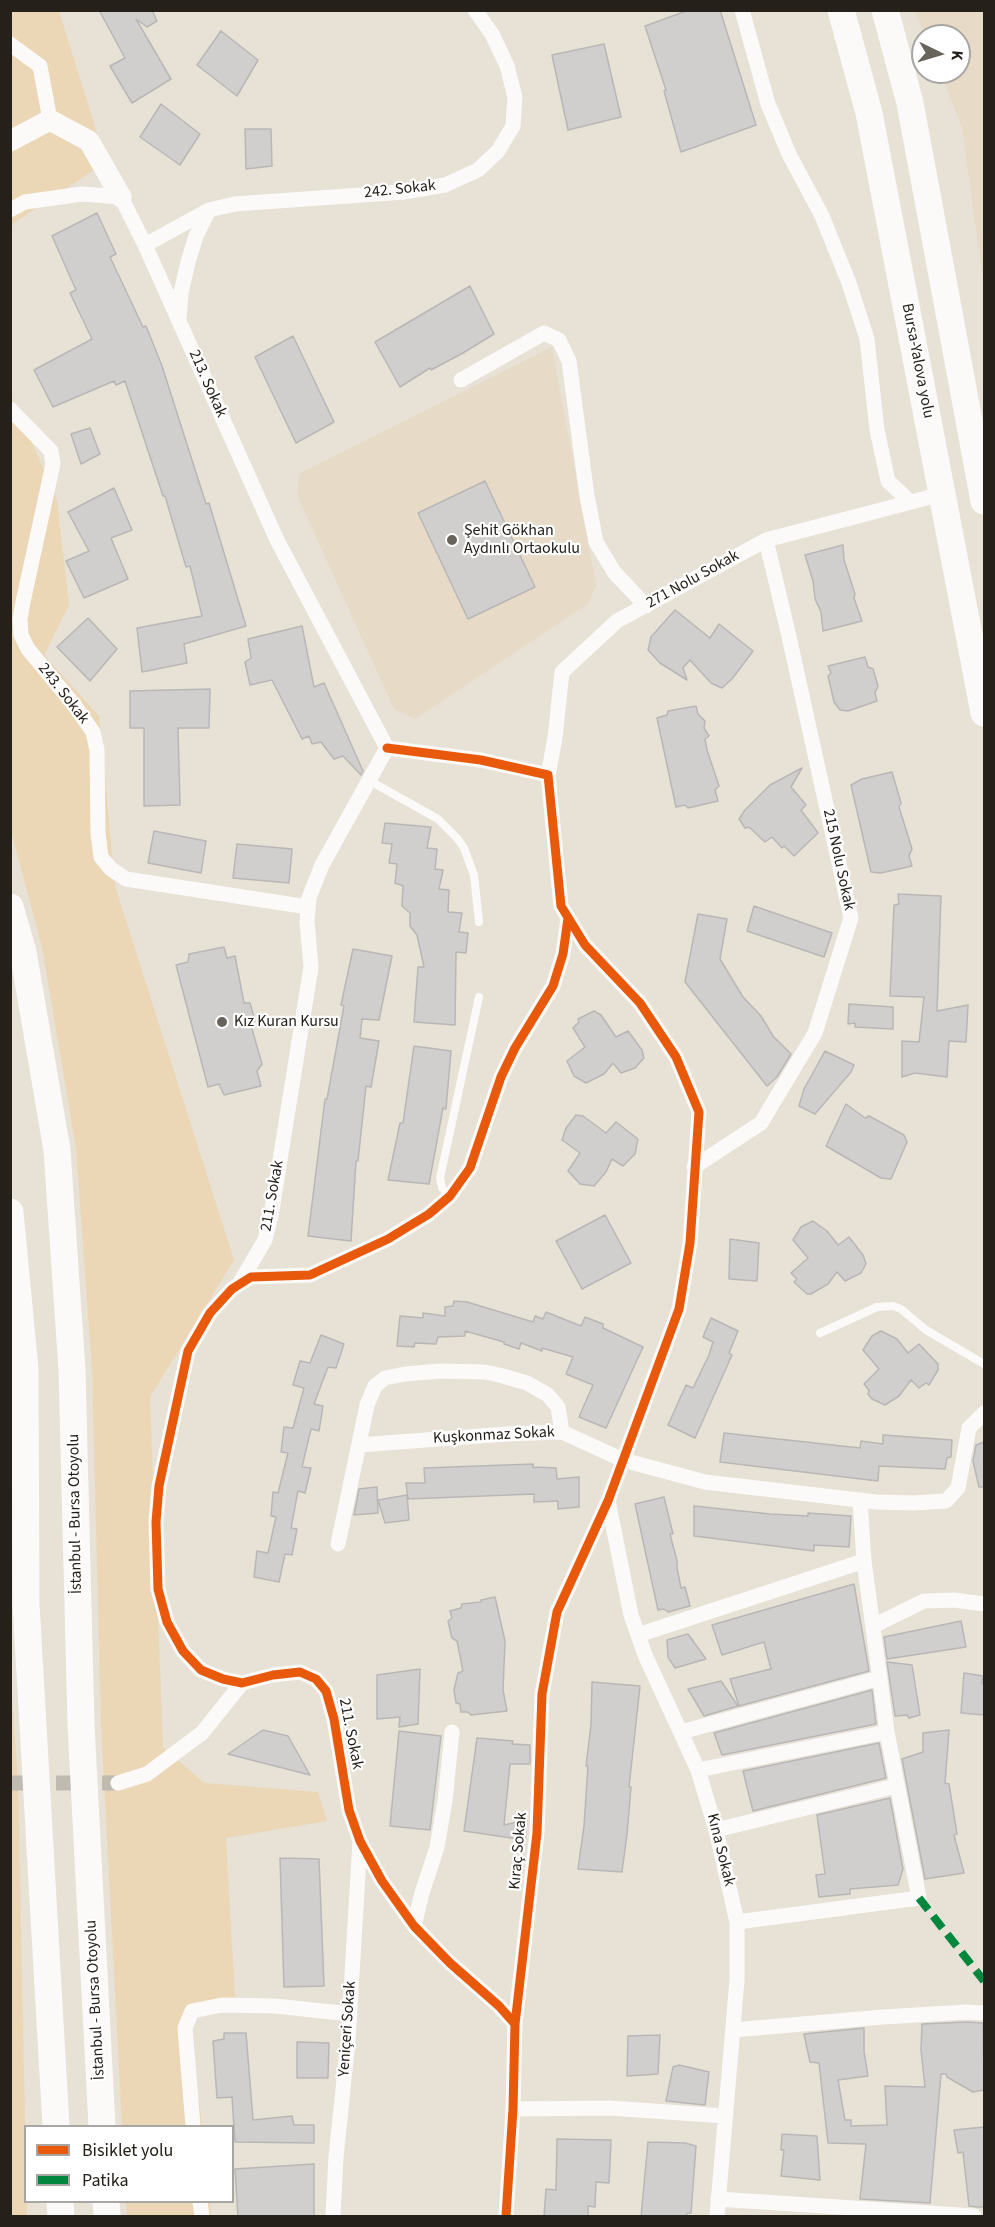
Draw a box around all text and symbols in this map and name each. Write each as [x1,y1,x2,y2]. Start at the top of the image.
north arrow [911,24,971,84]
text: K [946,50,968,61]
street label: 242. Sokak [363,177,437,203]
street label: Bursa-Yalova yolu [896,302,938,420]
street label: 213. Sokak [184,347,230,421]
place label: Şehit Gökhan Aydınlı Ortaokulu [464,521,580,559]
marker: Şehit Gökhan Aydınlı Ortaokulu [445,533,459,547]
street label: 271 Nolu Sokak [643,547,743,613]
street label: 243. Sokak [33,660,93,728]
street label: 215 Nolu Sokak [818,808,858,912]
place label: Kız Kuran Kursu [234,1012,339,1032]
marker: Kız Kuran Kursu [215,1015,229,1029]
street label: 211. Sokak [257,1159,289,1233]
street label: Kuşkonmaz Sokak [433,1423,555,1449]
street label: İstanbul - Bursa Otoyolu [65,1434,87,1594]
street label: 211. Sokak [334,1697,366,1771]
street label: Kıraç Sokak [506,1811,532,1891]
street label: Kına Sokak [702,1812,738,1888]
street label: İstanbul - Bursa Otoyolu [82,1919,110,2081]
street label: Yeniçeri Sokak [335,1980,361,2078]
legend [24,2125,234,2203]
text: Bisiklet yolu [82,2138,173,2163]
text: Patika [82,2168,129,2193]

